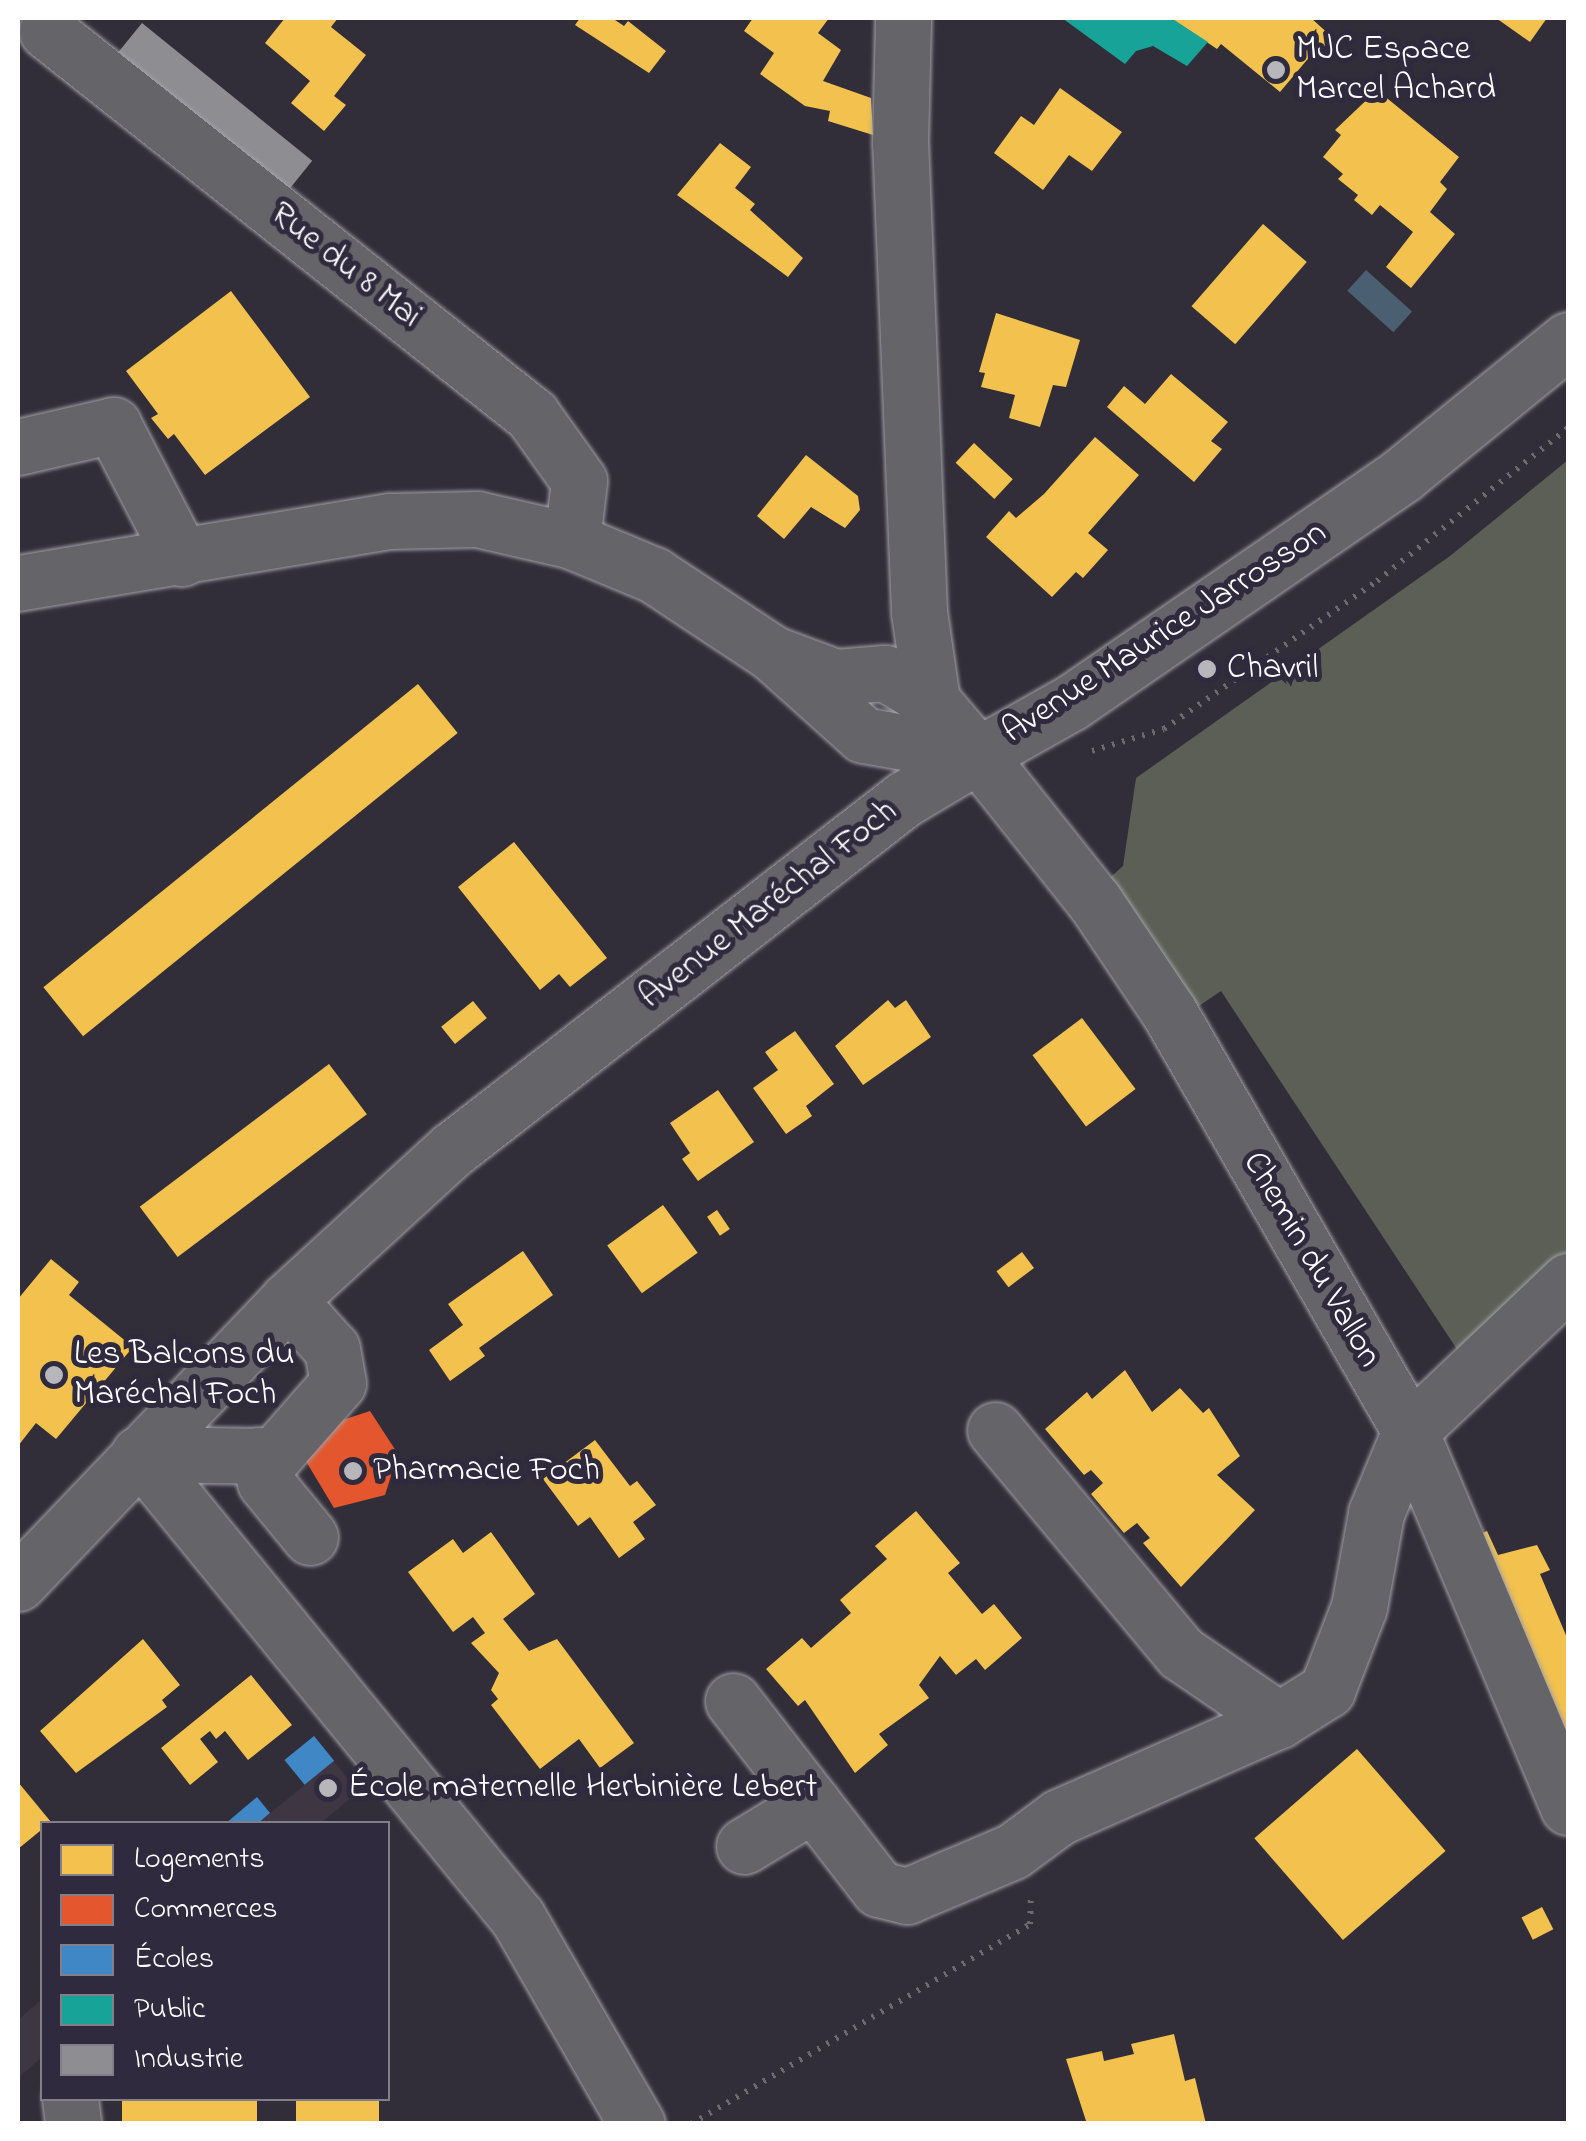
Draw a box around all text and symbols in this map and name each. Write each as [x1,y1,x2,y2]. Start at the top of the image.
place label: MJC Espace Marcel Achard [1296,29,1496,111]
marker: MJC Espace Marcel Achard [1265,59,1287,81]
street label: Rue du 8 Mai [261,194,429,338]
street label: Avenue Maurice Jarrosson [995,513,1335,753]
place label: Chavril [1227,648,1318,690]
marker: Chavril [1196,658,1218,680]
street label: Avenue Maréchal Foch [632,791,906,1019]
street label: Chemin du Vallon [1232,1145,1390,1375]
place label: Les Balcons du Maréchal Foch [74,1334,295,1416]
marker: Les Balcons du Maréchal Foch [43,1364,65,1386]
place label: Pharmacie Foch [373,1450,600,1492]
marker: Pharmacie Foch [342,1460,364,1482]
place label: École maternelle Herbinière Lebert [348,1767,817,1809]
marker: École maternelle Herbinière Lebert [317,1777,339,1799]
legend [40,1821,390,2101]
text: Logements [134,1838,265,1882]
text: Commerces [134,1888,277,1932]
text: Écoles [134,1938,214,1982]
text: Public [134,1988,205,2032]
text: Industrie [134,2038,243,2082]

